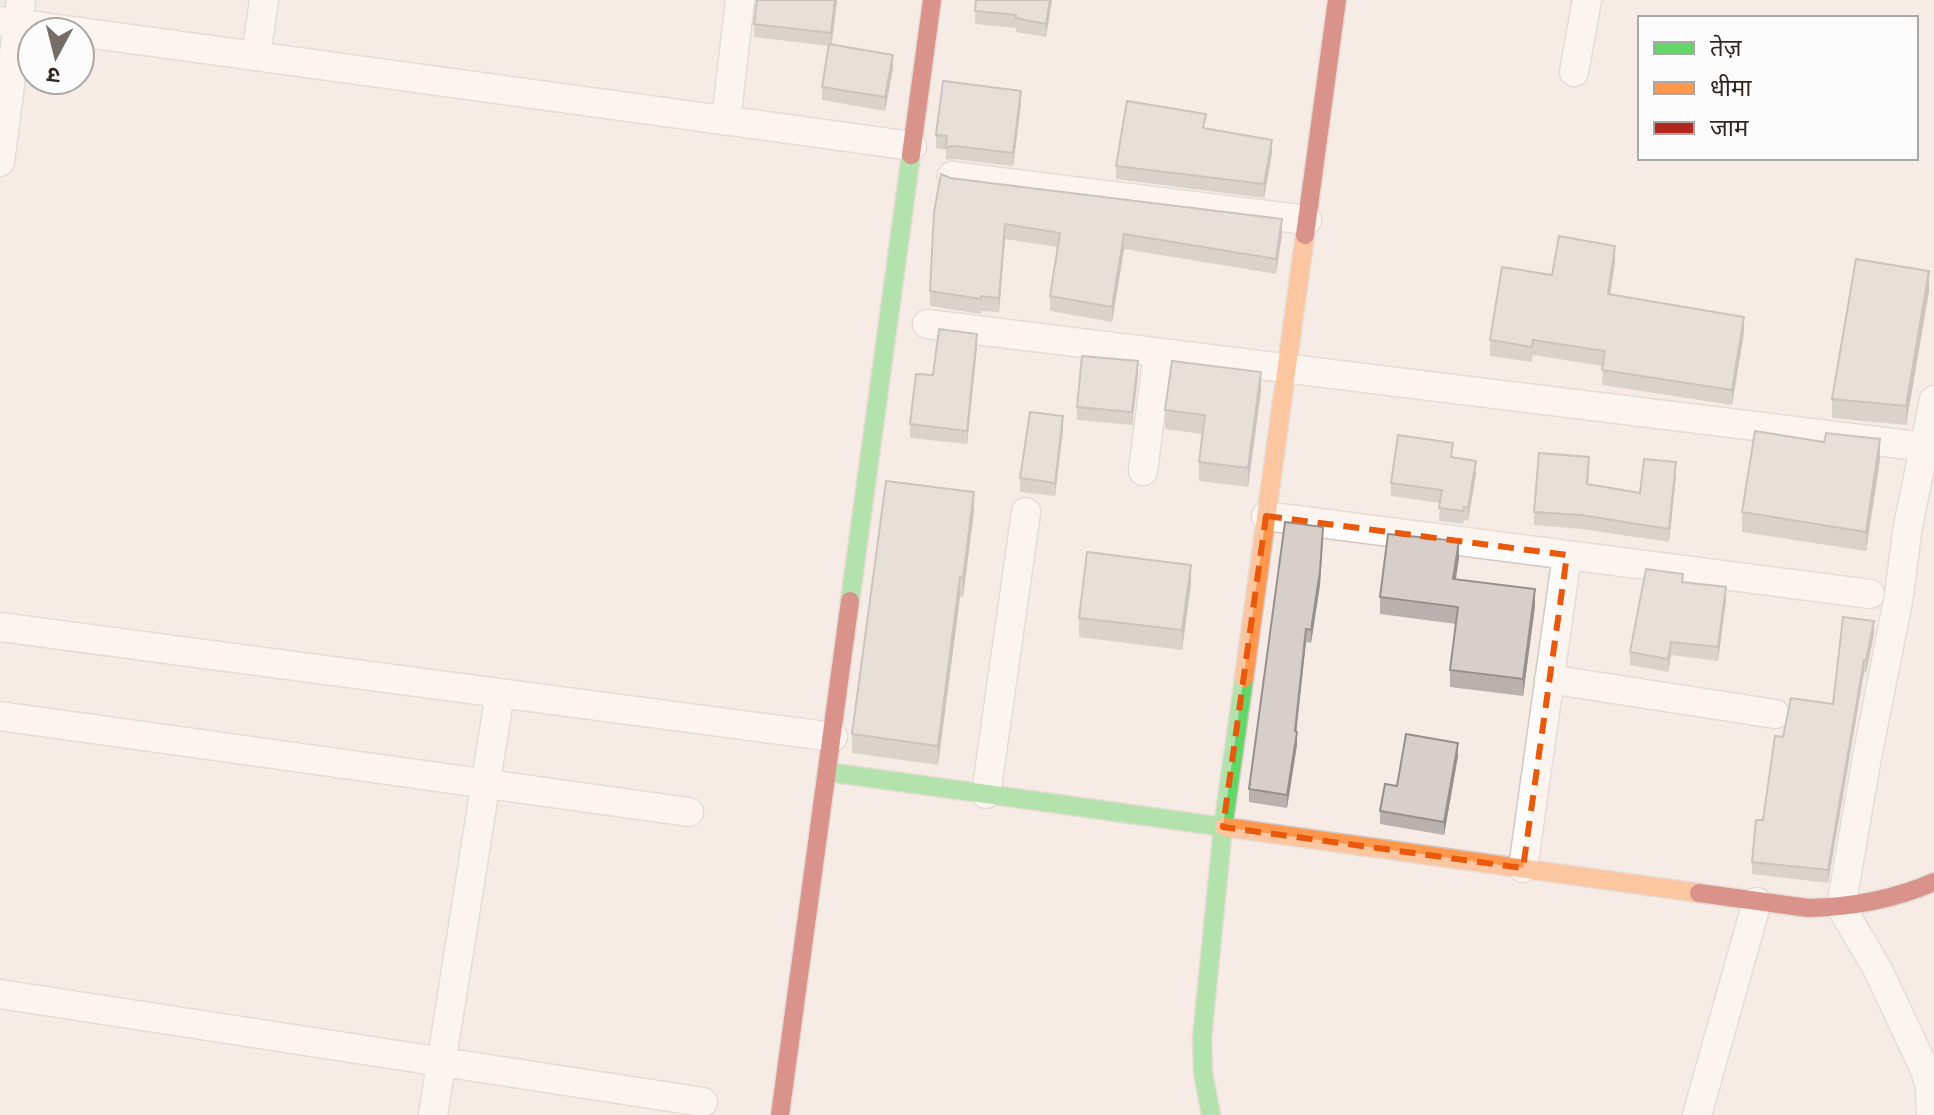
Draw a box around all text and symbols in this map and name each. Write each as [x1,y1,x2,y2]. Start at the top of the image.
north arrow [16,16,96,96]
legend [1638,16,1918,160]
text: तेज़ [1710,31,1743,63]
text: उ [44,61,62,92]
text: धीमा [1710,71,1752,103]
text: जाम [1710,111,1749,143]

